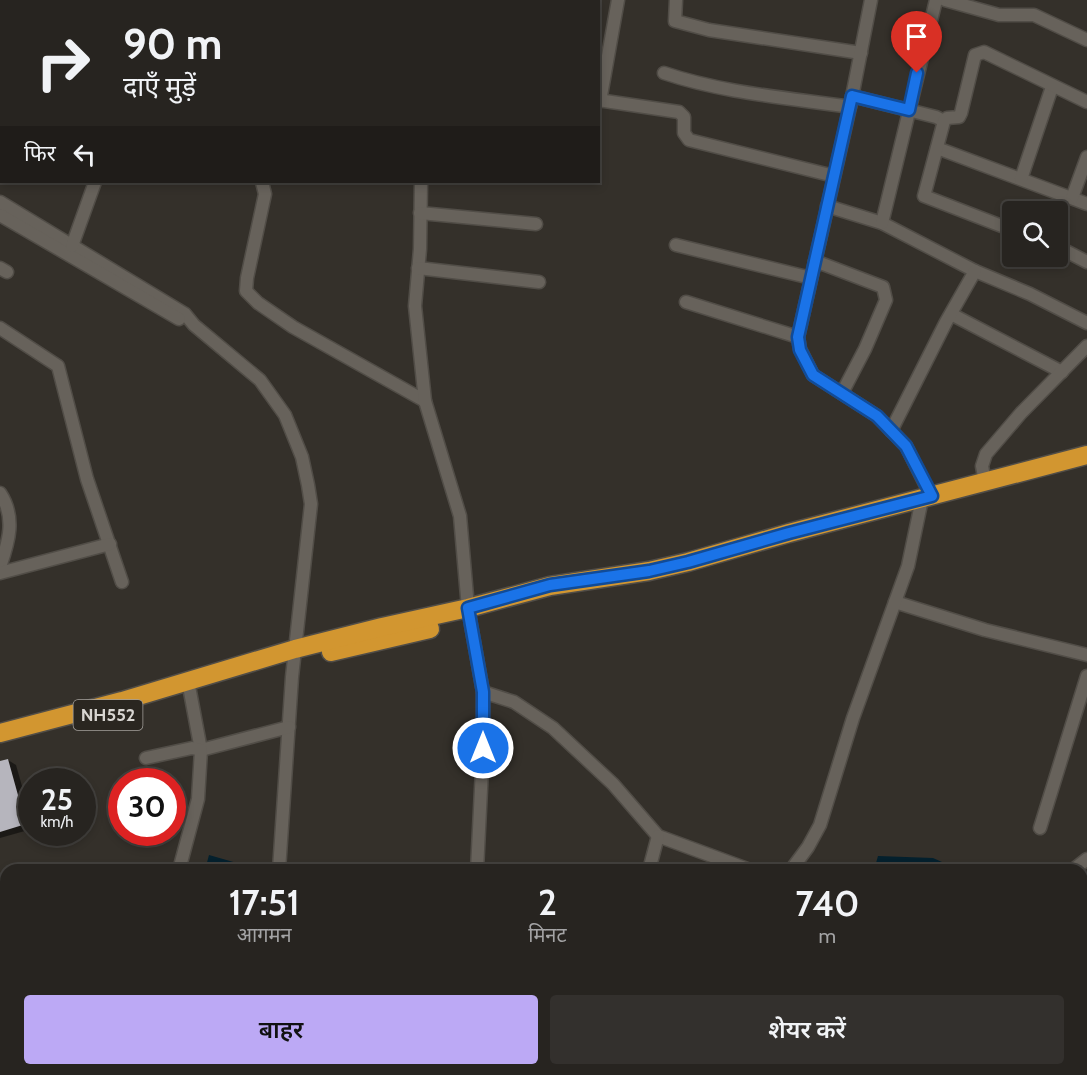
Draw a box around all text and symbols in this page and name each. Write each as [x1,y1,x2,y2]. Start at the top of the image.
pin [891,11,942,73]
text: 90 m [123,18,222,70]
icon: arrive [900,20,933,53]
icon: right [24,24,102,102]
text: दाएँ मुड़ें [123,70,196,103]
icon: left [68,138,101,171]
text: फिर [24,140,56,167]
map controls [1002,201,1068,267]
button: search [1002,201,1068,267]
road number: NH552 [74,700,142,730]
position arrow [451,716,515,780]
speed limit sign: 30 [108,768,186,846]
text: 25 [41,781,73,818]
text: km/h [41,813,73,831]
text: 17:51 [229,880,300,924]
text: 2 [538,880,557,924]
text: 740 [795,881,859,925]
text: आगमन [237,923,291,947]
text: मिनट [528,923,567,947]
text: m [818,924,836,948]
button: बाहर [24,995,538,1064]
button: शेयर करें [550,995,1064,1064]

